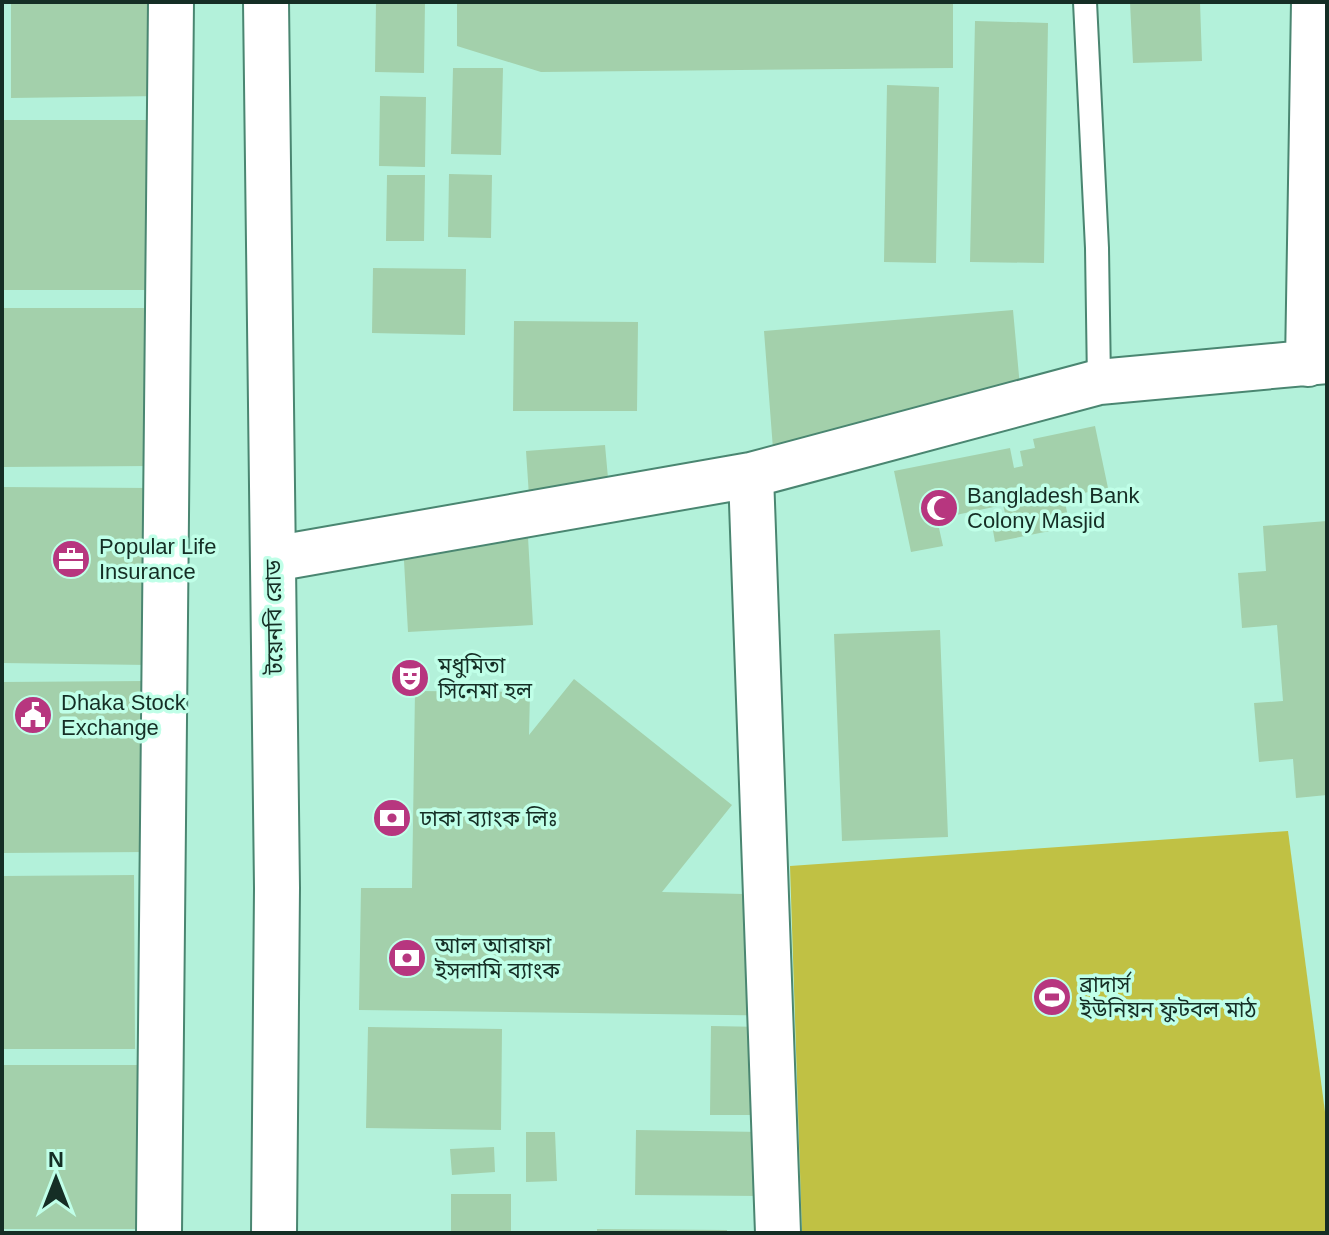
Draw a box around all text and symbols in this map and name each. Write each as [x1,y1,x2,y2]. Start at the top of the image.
place label: Bangladesh Bank Colony Masjid [967,483,1140,533]
mosque icon: Bangladesh Bank Colony Masjid [918,487,960,529]
place label: Popular Life Insurance [99,534,216,584]
office icon: Popular Life Insurance [50,538,92,580]
street label: টয়েনবি রোড [260,559,288,676]
place label: মধুমিতা সিনেমা হল [437,653,533,703]
theatre icon: মধুমিতা সিনেমা হল [389,657,431,699]
place label: Dhaka Stock Exchange [61,690,187,740]
public building icon: Dhaka Stock Exchange [12,694,54,736]
bank icon: ঢাকা ব্যাংক লিঃ [371,797,413,839]
place label: ঢাকা ব্যাংক লিঃ [419,806,558,831]
place label: আল আরাফা ইসলামি ব্যাংক [434,933,560,983]
bank icon: আল আরাফা ইসলামি ব্যাংক [386,937,428,979]
place label: ব্রাদার্স ইউনিয়ন ফুটবল মাঠ [1079,971,1258,1023]
sports icon: ব্রাদার্স ইউনিয়ন ফুটবল মাঠ [1031,976,1073,1018]
north arrow [16,1139,96,1219]
text: N [48,1147,64,1172]

